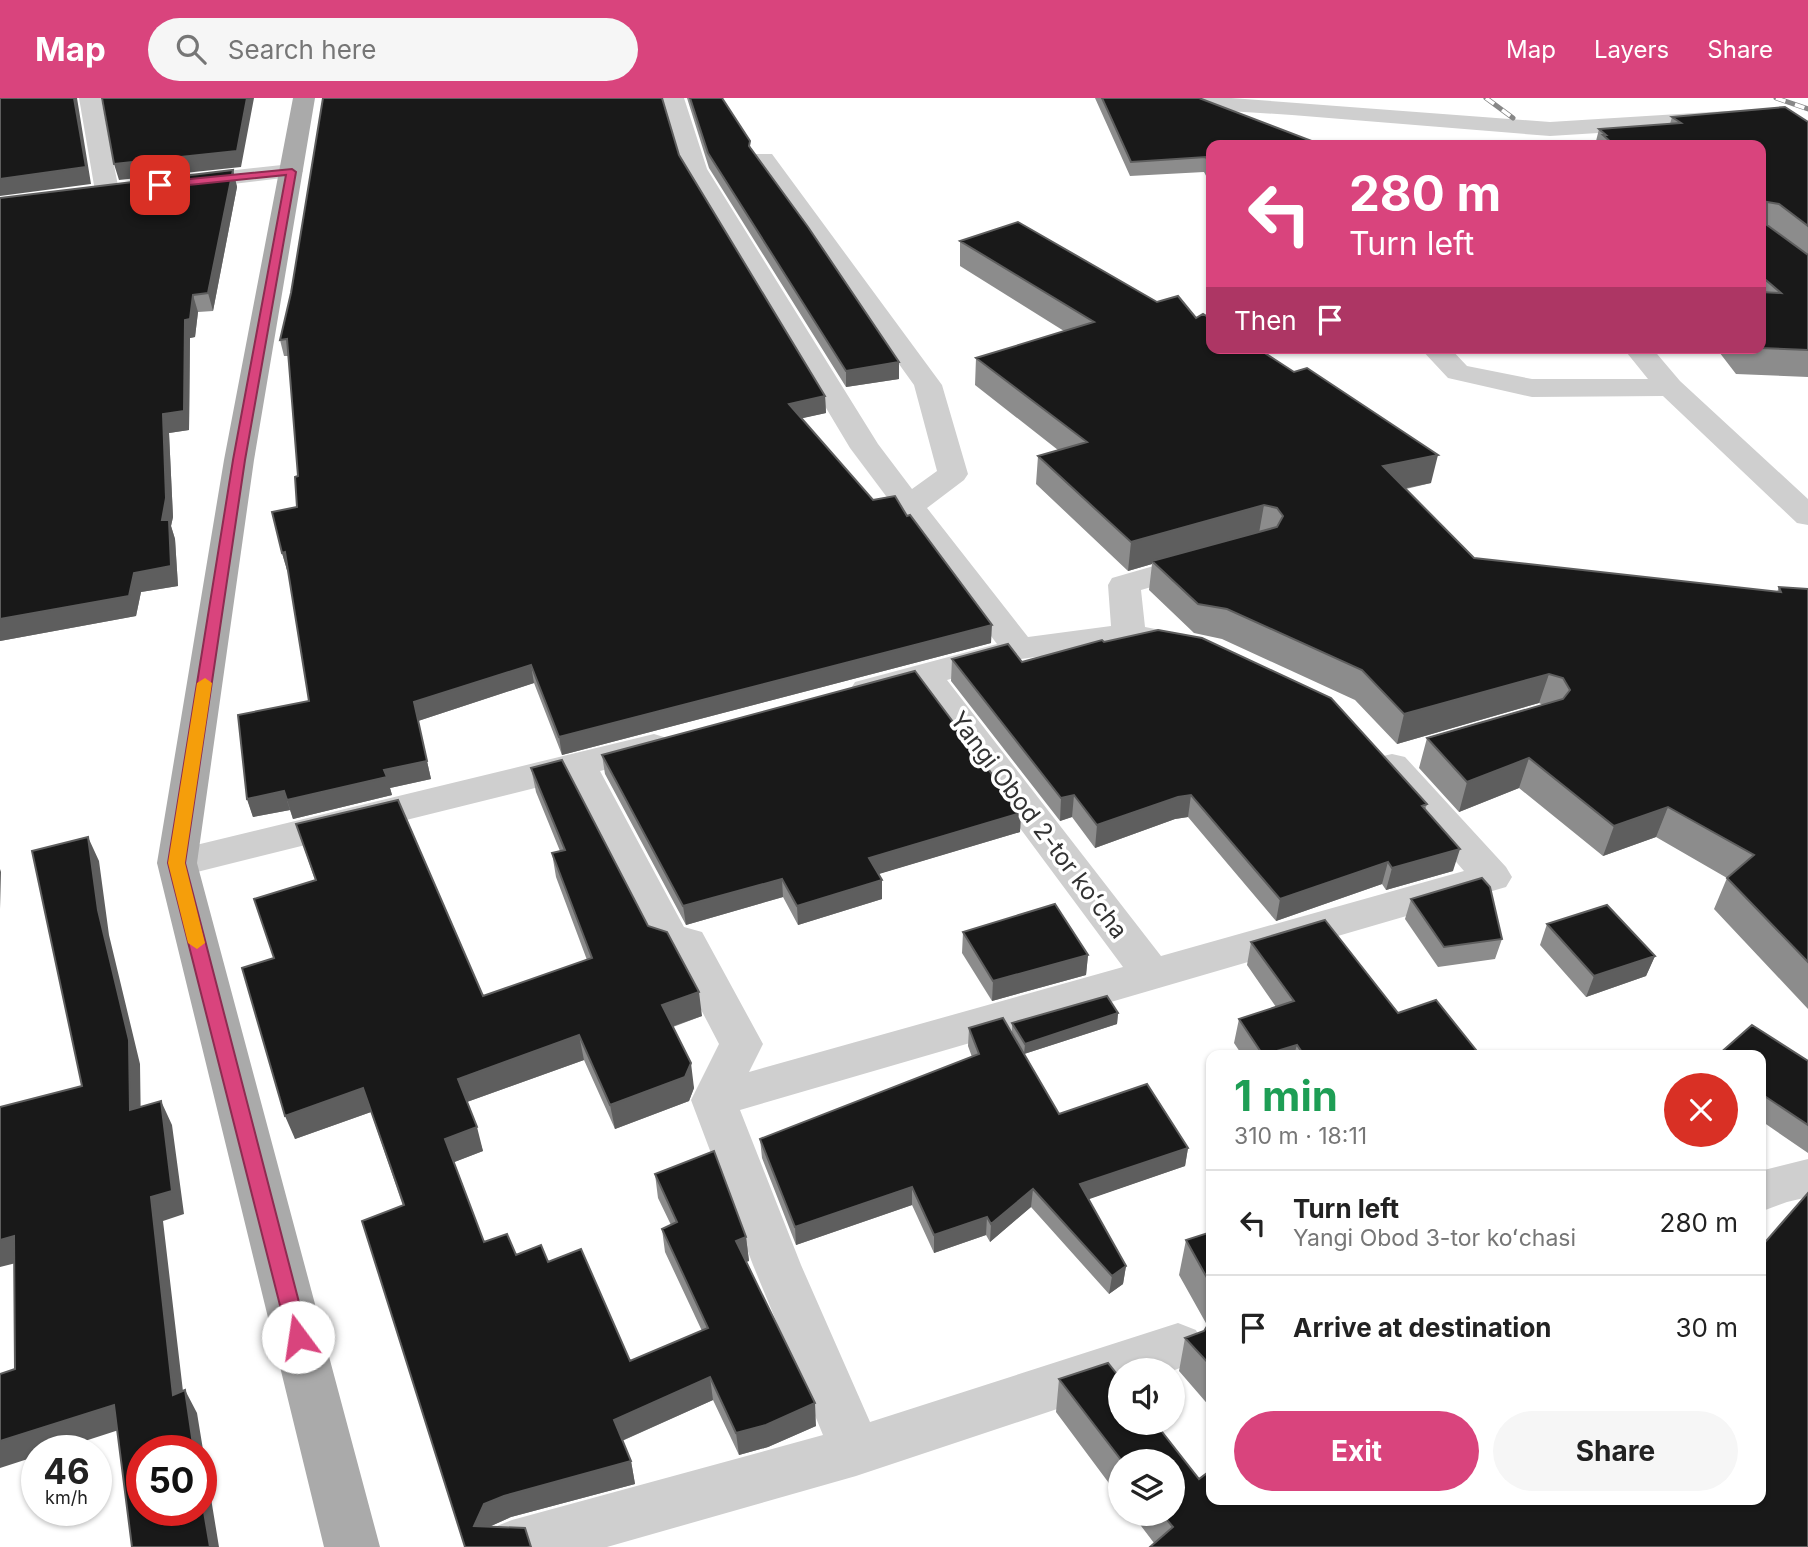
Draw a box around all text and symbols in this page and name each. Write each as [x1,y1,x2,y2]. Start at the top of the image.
search box [148,18,638,81]
text: Map [35,29,106,69]
icon: search [172,30,210,68]
text: Search here [228,34,376,65]
text: Map [1506,35,1556,64]
text: Layers [1594,35,1669,64]
text: Share [1707,35,1773,64]
pin [130,155,190,215]
text: 280 m [1349,164,1501,223]
icon: arrive [141,166,179,204]
icon: left [1234,168,1325,259]
text: Turn left [1349,224,1474,263]
icon: arrive [1311,301,1349,339]
text: Then [1234,305,1297,336]
street label: Yangi Obod 2-tor koʻcha [944,706,1134,944]
text: 1 min [1234,1070,1338,1121]
button: close [1664,1073,1738,1147]
text: 310 m · 18:11 [1234,1122,1367,1150]
text: Turn left [1293,1193,1399,1224]
icon: left [1234,1204,1272,1242]
text: 280 m [1660,1207,1738,1238]
text: Yangi Obod 3-tor koʻchasi [1293,1224,1576,1252]
position arrow [261,1300,335,1374]
icon: arrive [1234,1309,1272,1347]
text: Arrive at destination [1293,1312,1552,1343]
text: 30 m [1675,1312,1738,1343]
map controls [1108,1358,1185,1526]
button: sound [1108,1358,1185,1435]
button: Exit [1234,1411,1479,1491]
button: Share [1493,1411,1738,1491]
speed limit sign: 50 [126,1435,217,1526]
button: layers [1108,1449,1185,1526]
text: 46 [43,1450,90,1492]
text: km/h [45,1487,88,1508]

